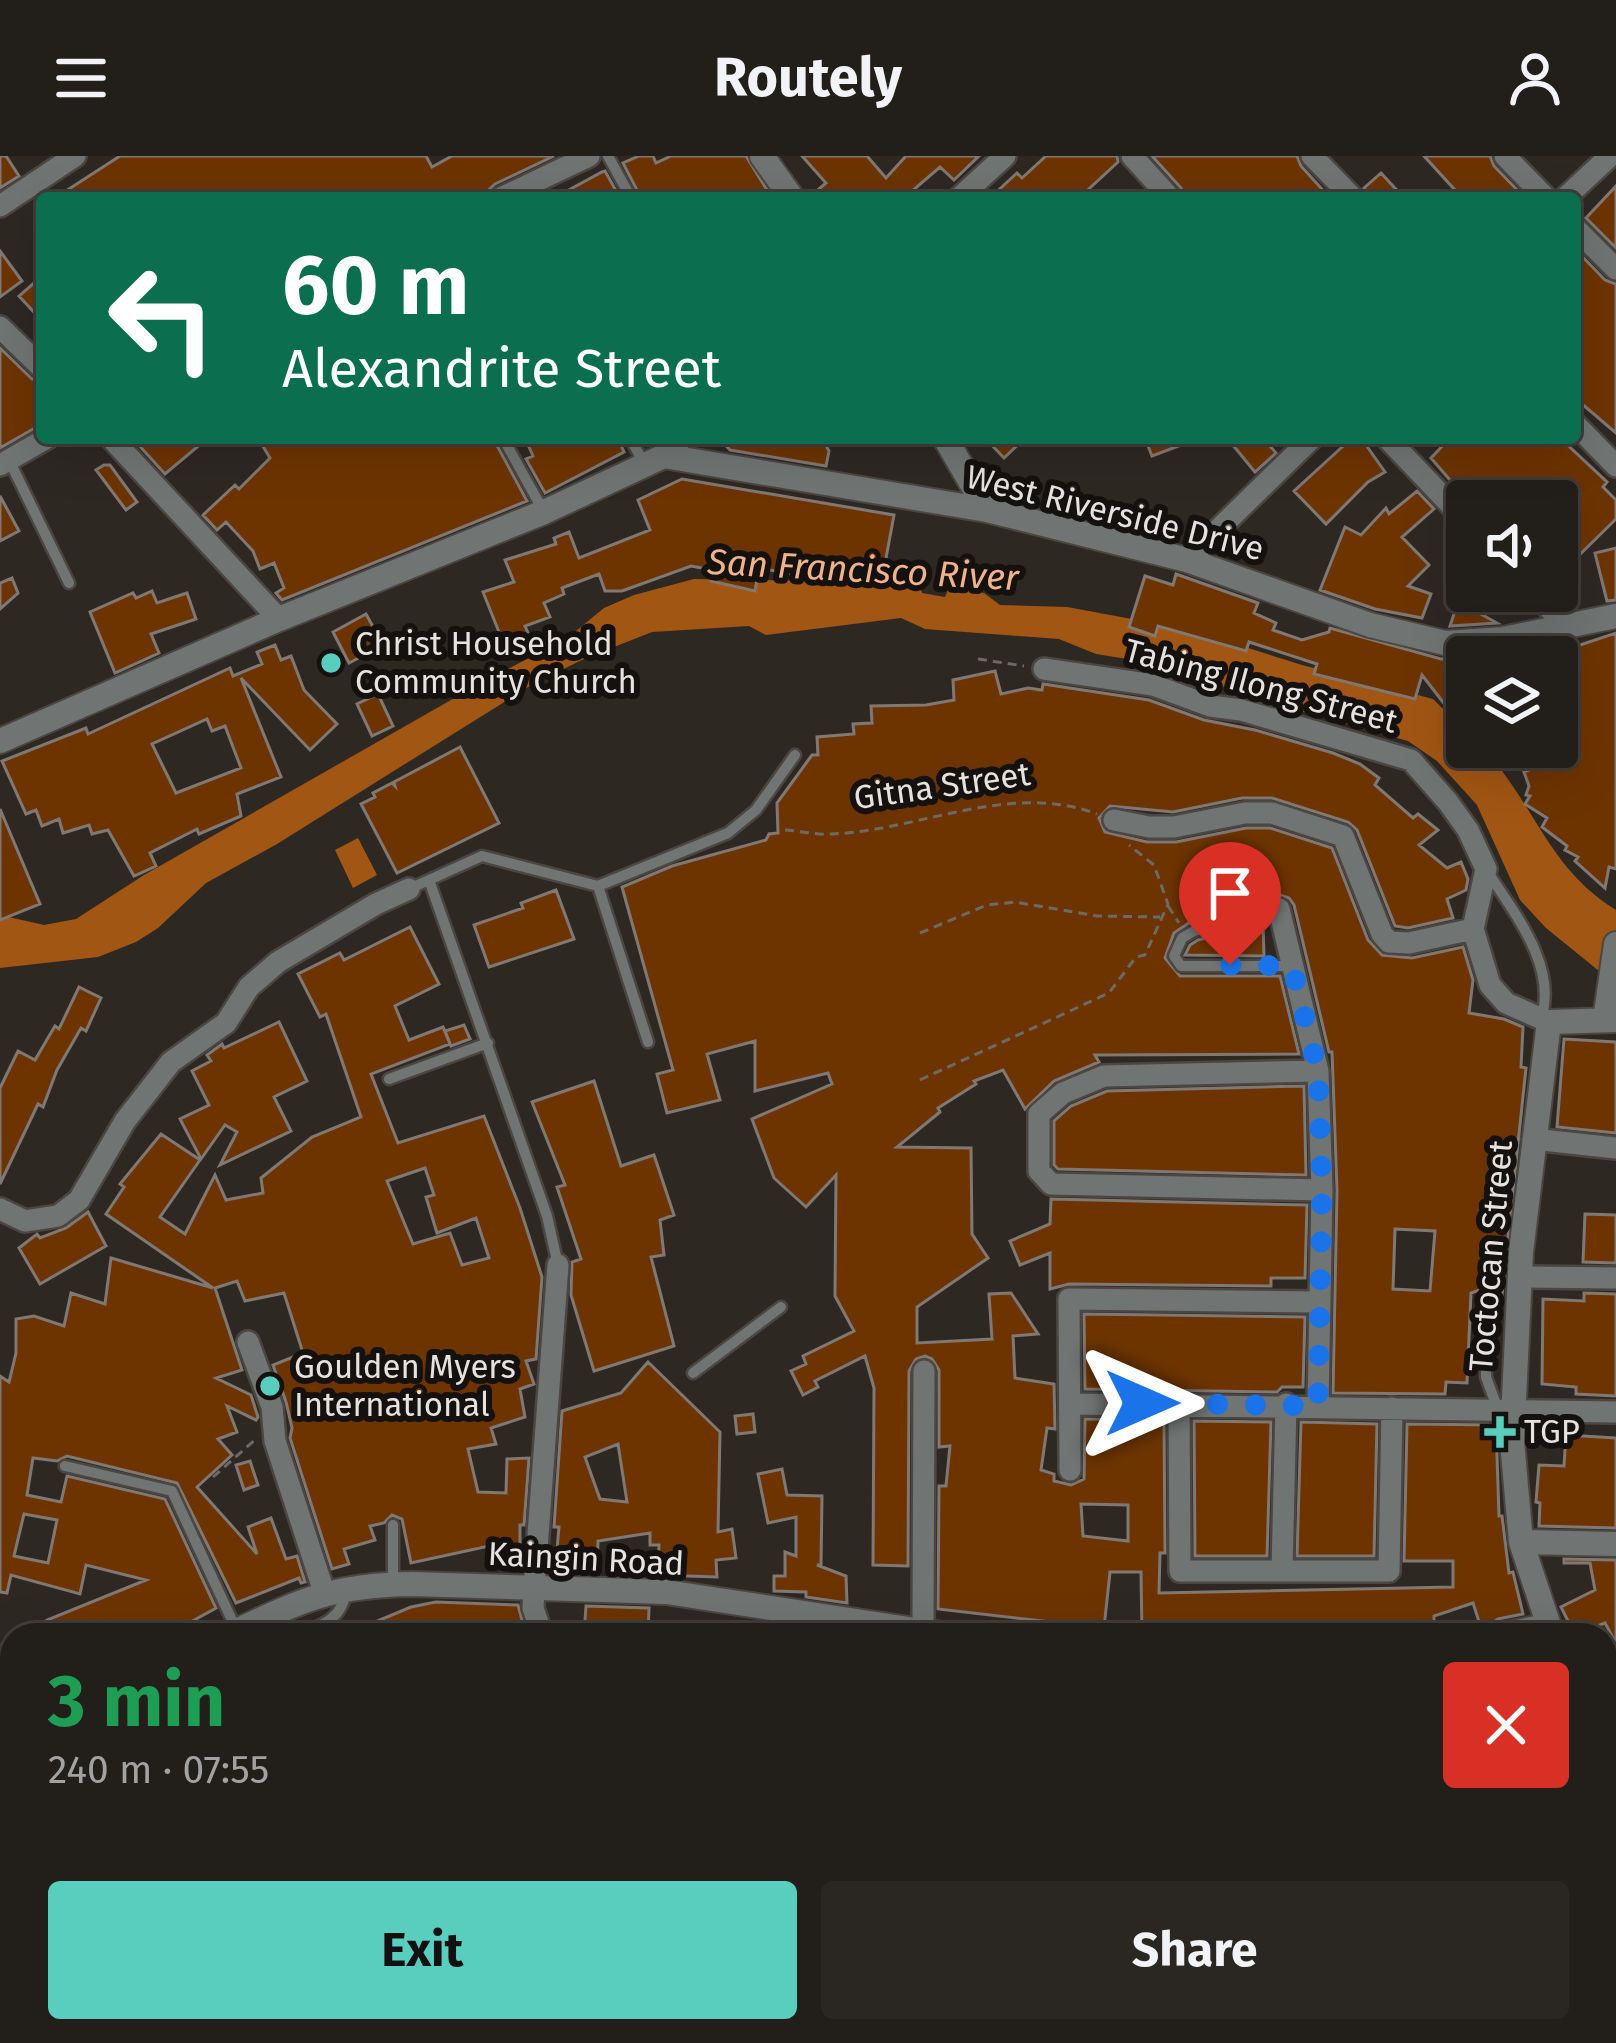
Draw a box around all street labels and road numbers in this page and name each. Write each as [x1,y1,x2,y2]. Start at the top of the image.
street label: West Riverside Drive [962,457,1268,569]
street label: Tabing Ilong Street [1120,630,1402,742]
street label: Gitna Street [851,754,1033,818]
street label: Toctocan Street [1461,1139,1521,1373]
street label: Kaingin Road [487,1534,685,1584]

